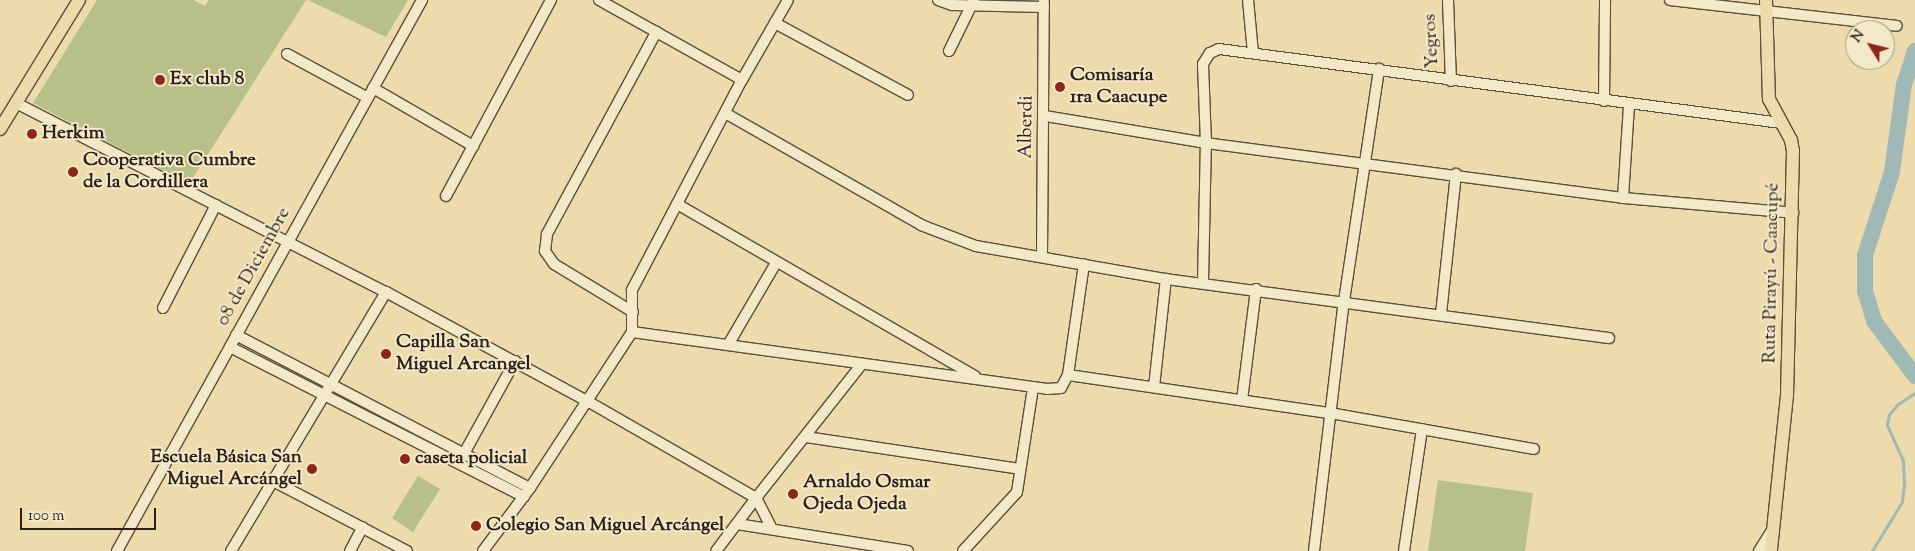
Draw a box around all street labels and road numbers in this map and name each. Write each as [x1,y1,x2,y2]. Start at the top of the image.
street label: Yegros [1419,13,1445,69]
street label: Alberdi [1015,95,1039,159]
street label: Ruta Pirayú - Caacupé [1759,182,1785,364]
street label: 08 de Diciembre [212,204,296,330]

